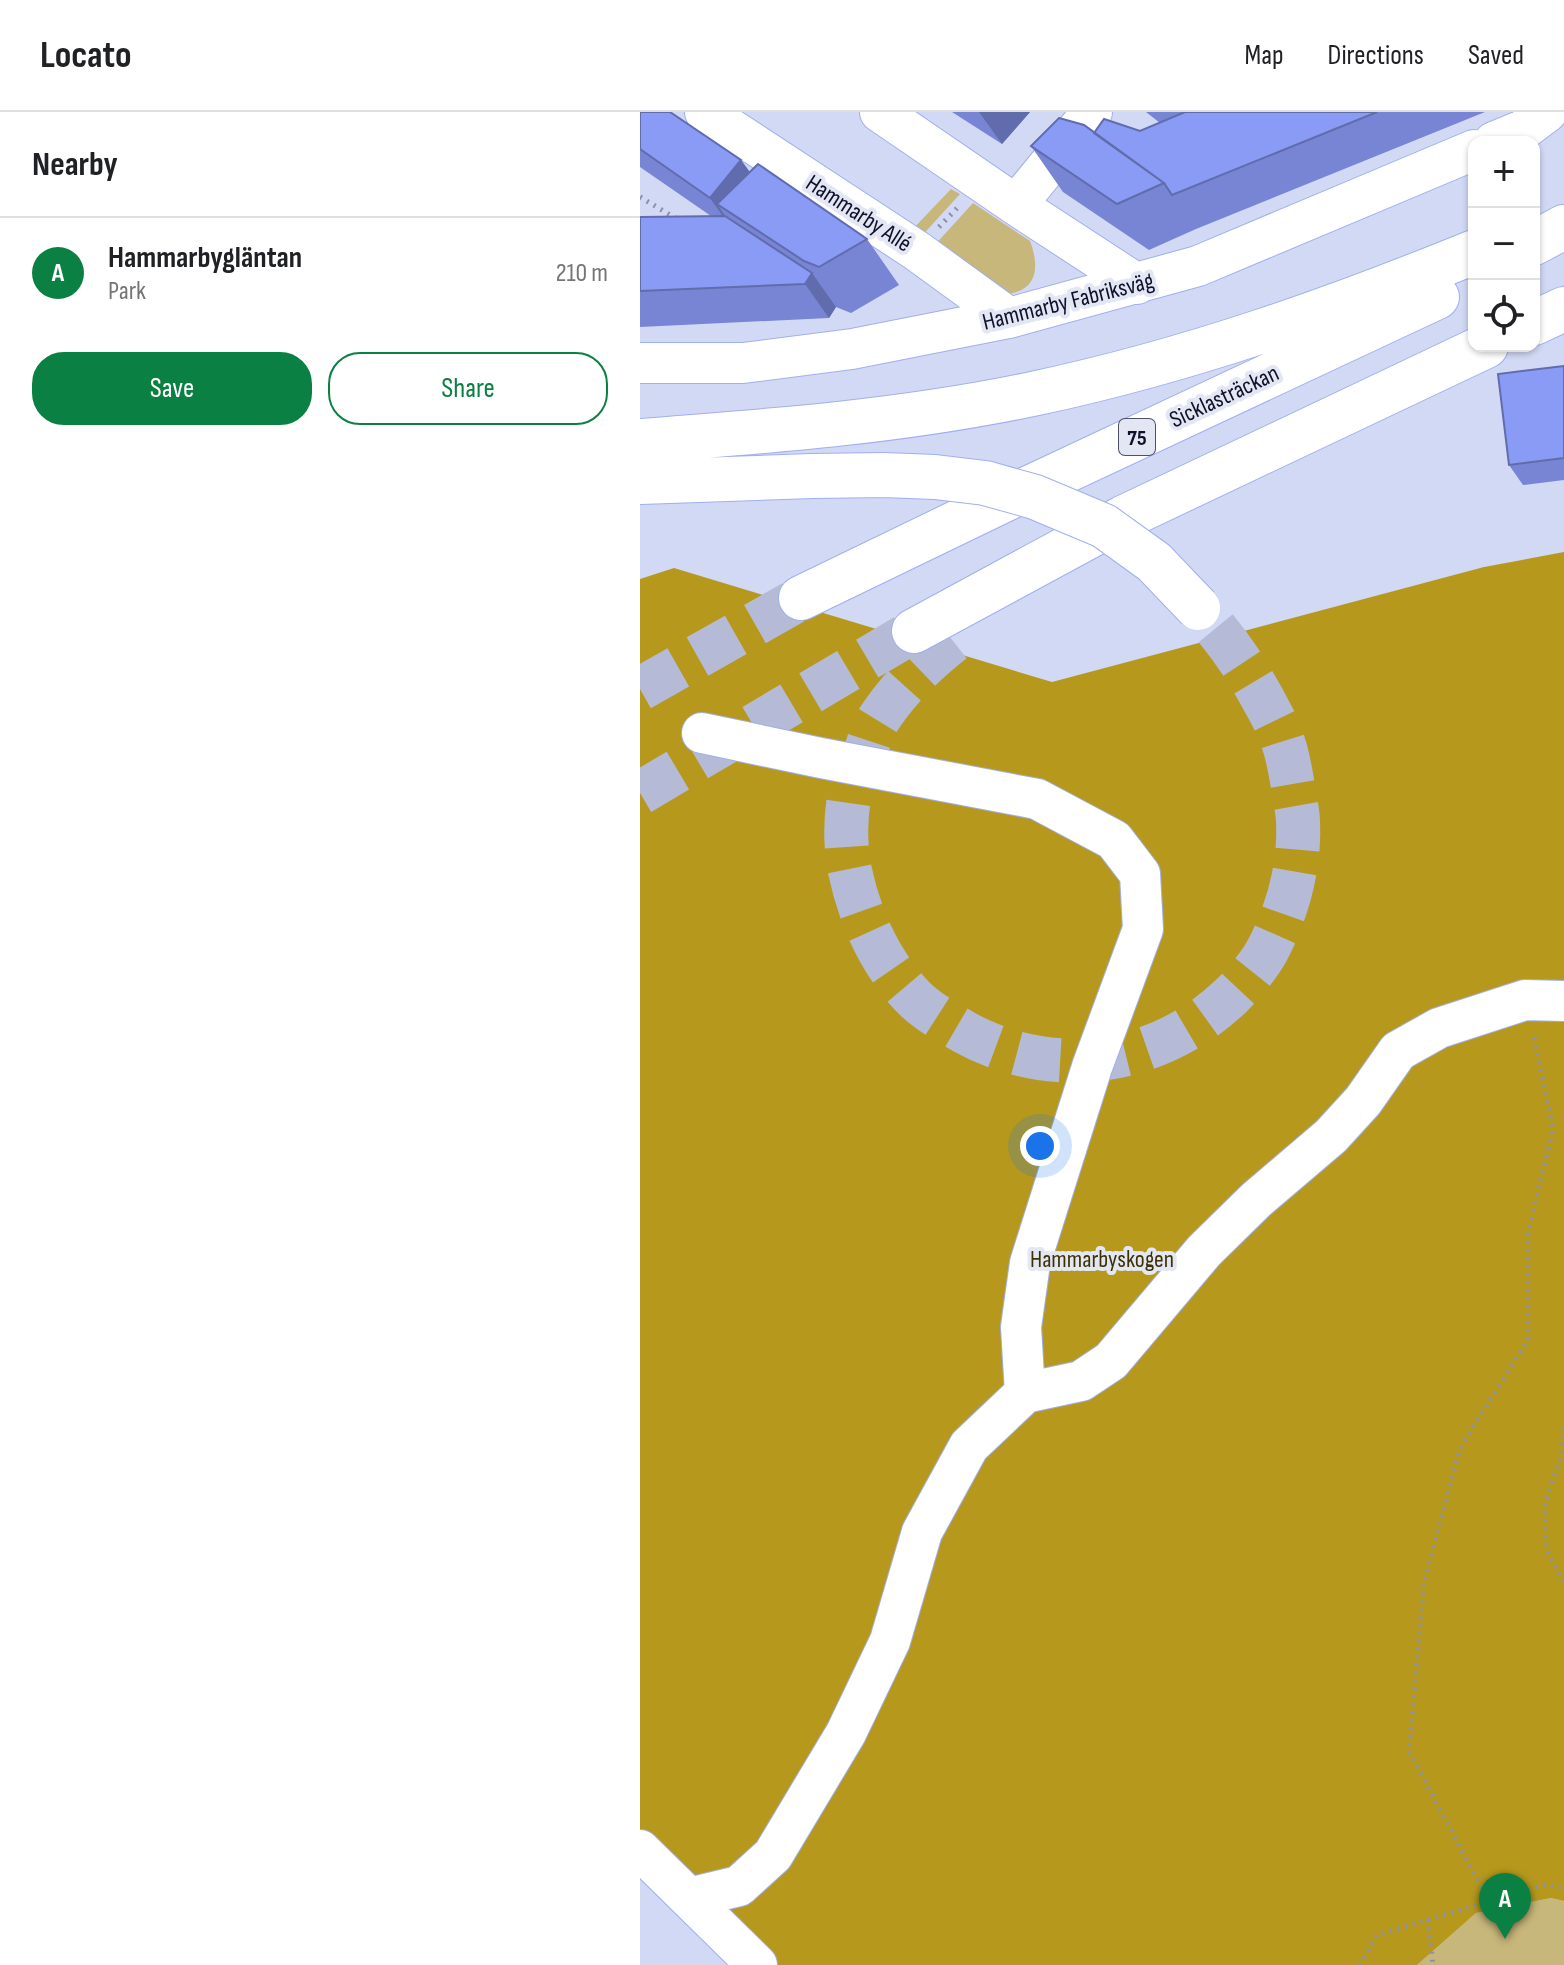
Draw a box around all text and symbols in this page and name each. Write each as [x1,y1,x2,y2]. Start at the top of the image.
text: Locato [40,33,131,78]
text: Map [1245,39,1284,72]
text: Directions [1328,39,1424,72]
text: Saved [1468,39,1524,72]
map controls [1468,136,1540,352]
button: + [1468,136,1540,208]
text: Nearby [32,144,118,185]
street label: Hammarby Allé [800,168,917,258]
button: − [1468,208,1540,280]
text: Hammarbygläntan [108,240,302,276]
text: A [52,258,64,289]
text: 210 m [556,258,608,289]
street label: Hammarby Fabriksväg [979,266,1157,337]
text: Park [108,276,146,307]
button: locate [1468,280,1540,352]
button: Save [32,352,312,425]
button: Share [328,352,608,425]
street label: Sicklasträckan [1165,359,1283,434]
road number: 75 [1119,419,1155,455]
your location [1020,1126,1060,1166]
park label: Hammarbyskogen [1030,1245,1174,1274]
pin: A [1479,1873,1531,1939]

